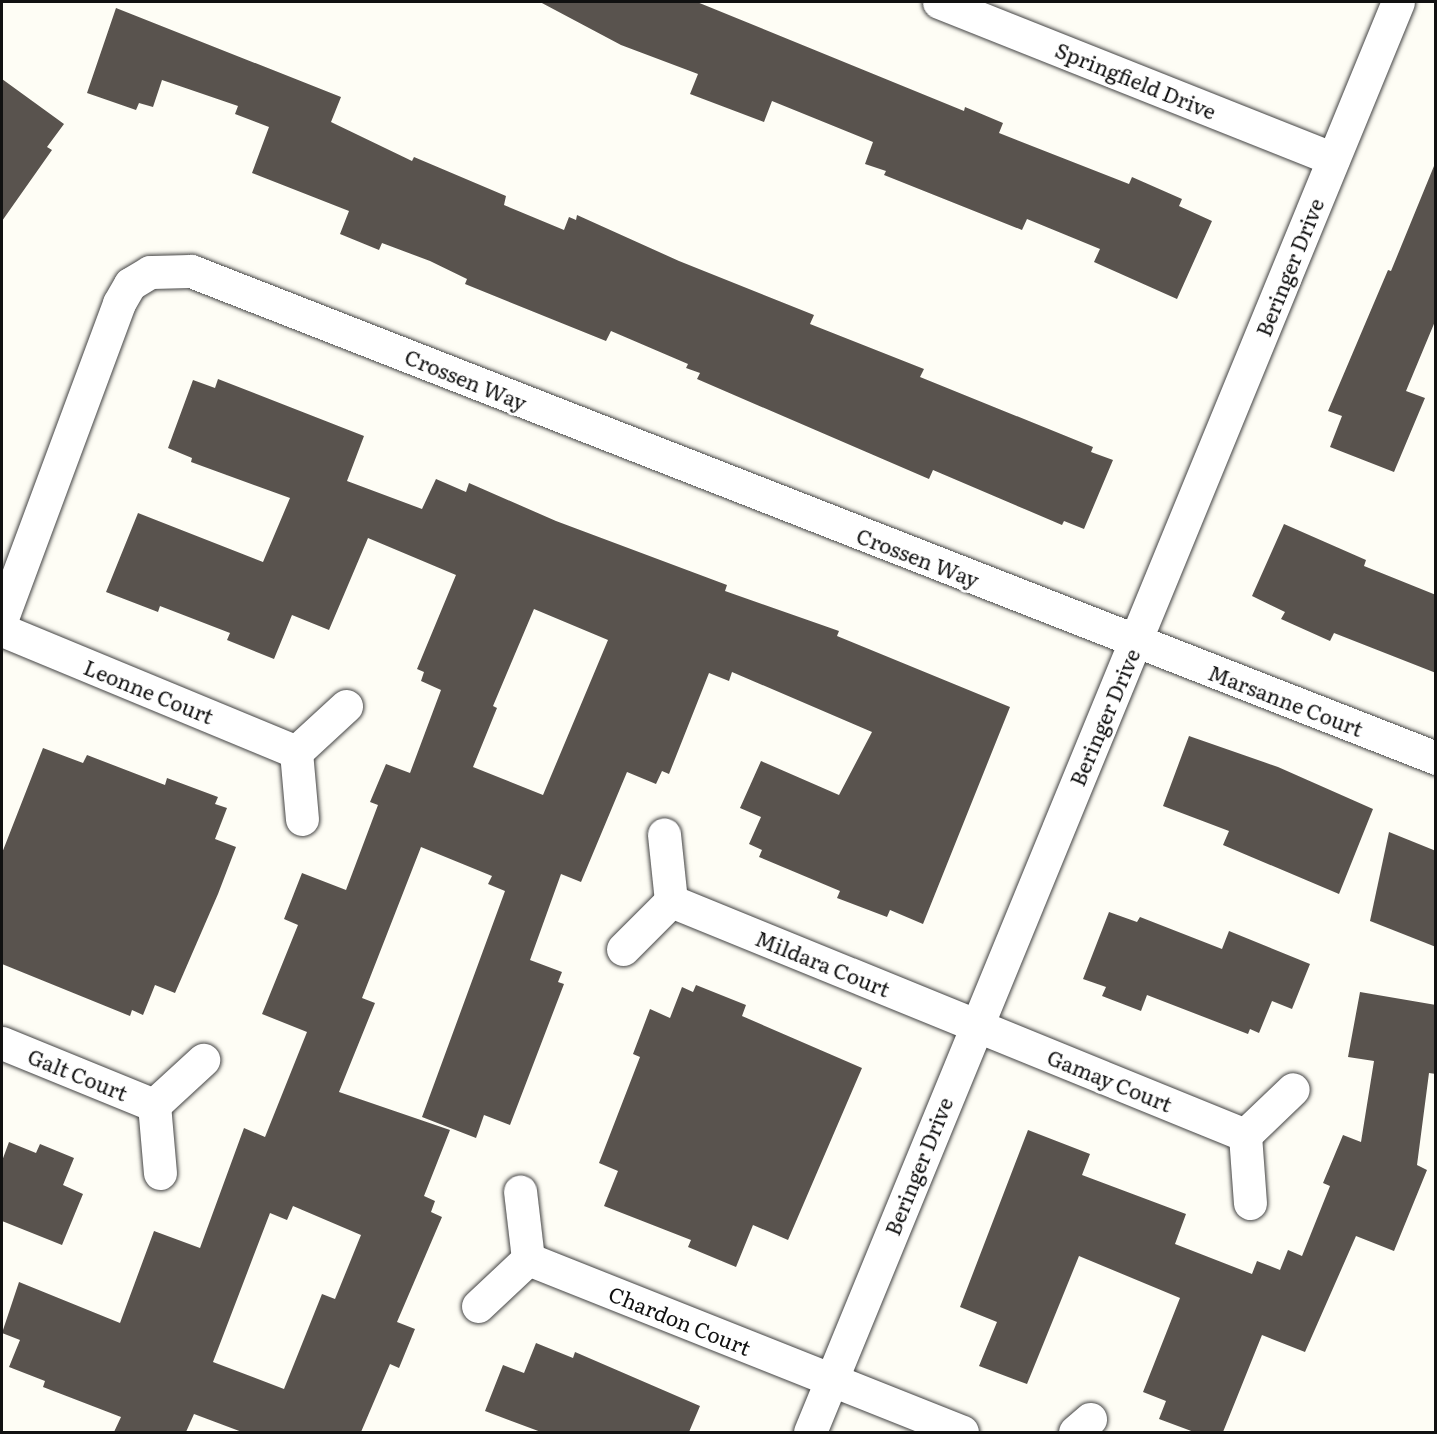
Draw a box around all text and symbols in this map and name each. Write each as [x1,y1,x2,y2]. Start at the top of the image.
street label: Springfield Drive [1052,36,1220,124]
street label: Beringer Drive [1250,194,1328,340]
street label: Crossen Way [401,343,531,415]
street label: Crossen Way [853,522,983,592]
street label: Beringer Drive [1064,645,1144,789]
street label: Leonne Court [81,654,217,728]
street label: Marsanne Court [1205,659,1367,741]
street label: Mildara Court [752,925,894,1001]
street label: Galt Court [25,1043,131,1105]
street label: Gamay Court [1044,1044,1176,1116]
street label: Beringer Drive [879,1093,957,1239]
street label: Chardon Court [605,1280,755,1360]

